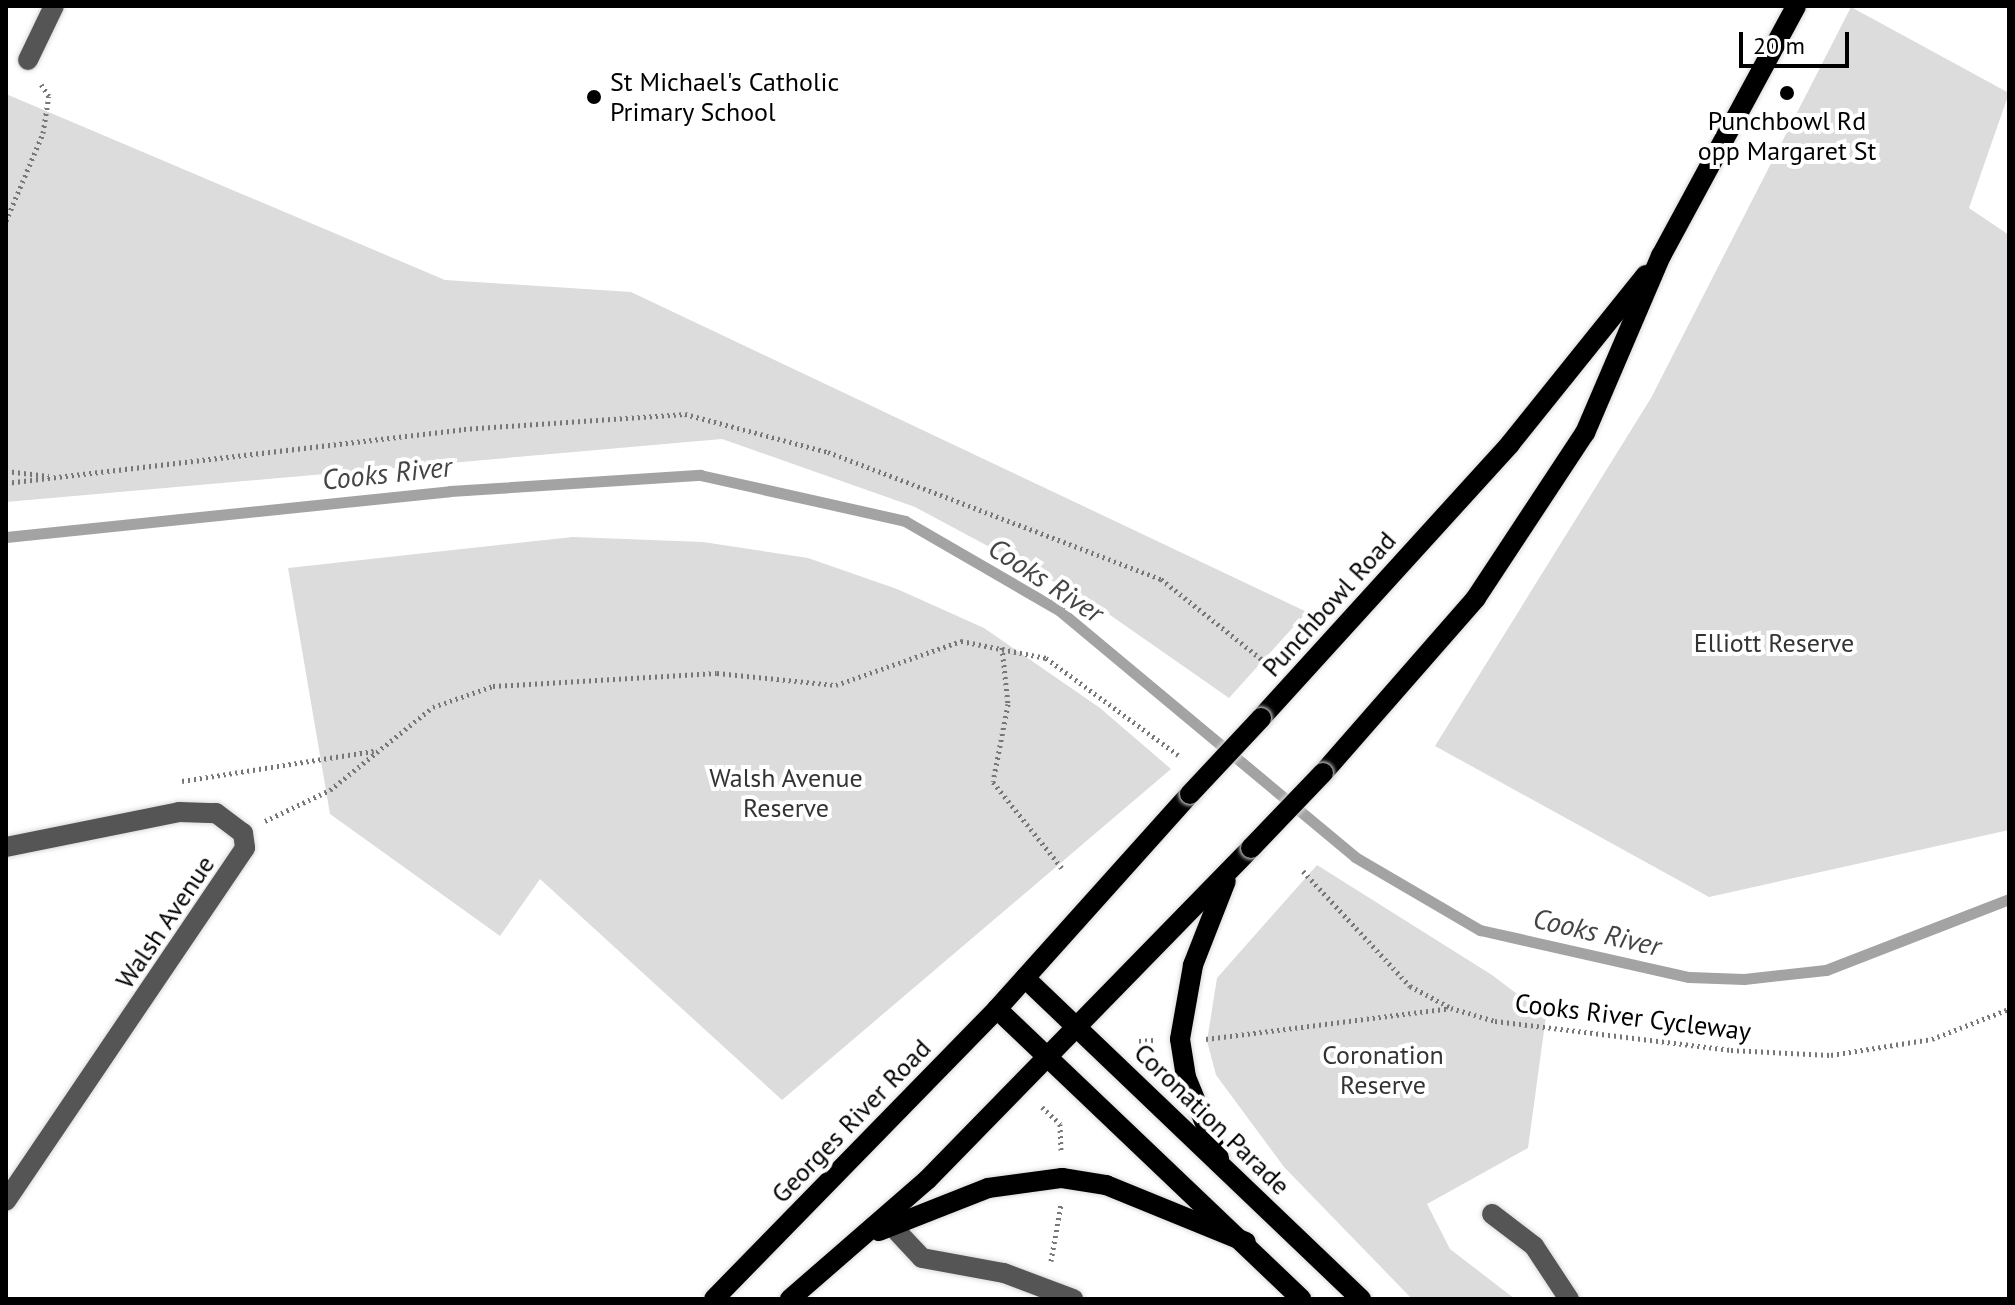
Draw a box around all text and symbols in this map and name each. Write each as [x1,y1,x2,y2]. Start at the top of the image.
scale bar [1743,16,1853,66]
text: 20 m [1753,30,1805,61]
place label: St Michael's Catholic Primary School [610,66,839,128]
marker: Punchbowl Rd opp Margaret St [1778,84,1796,102]
marker: St Michael's Catholic Primary School [585,88,603,106]
place label: Punchbowl Rd opp Margaret St [1698,105,1876,166]
water label: Cooks River [321,449,453,497]
street label: Punchbowl Road [1256,525,1402,683]
water label: Cooks River [982,530,1110,630]
park label: Elliott Reserve [1694,627,1854,659]
park label: Walsh Avenue Reserve [709,762,863,824]
street label: Walsh Avenue [109,849,221,995]
water label: Cooks River [1530,901,1664,963]
street label: Cooks River Cycleway [1513,987,1753,1047]
street label: Georges River Road [765,1033,937,1209]
street label: Coronation Parade [1128,1037,1296,1201]
park label: Coronation Reserve [1322,1039,1444,1100]

